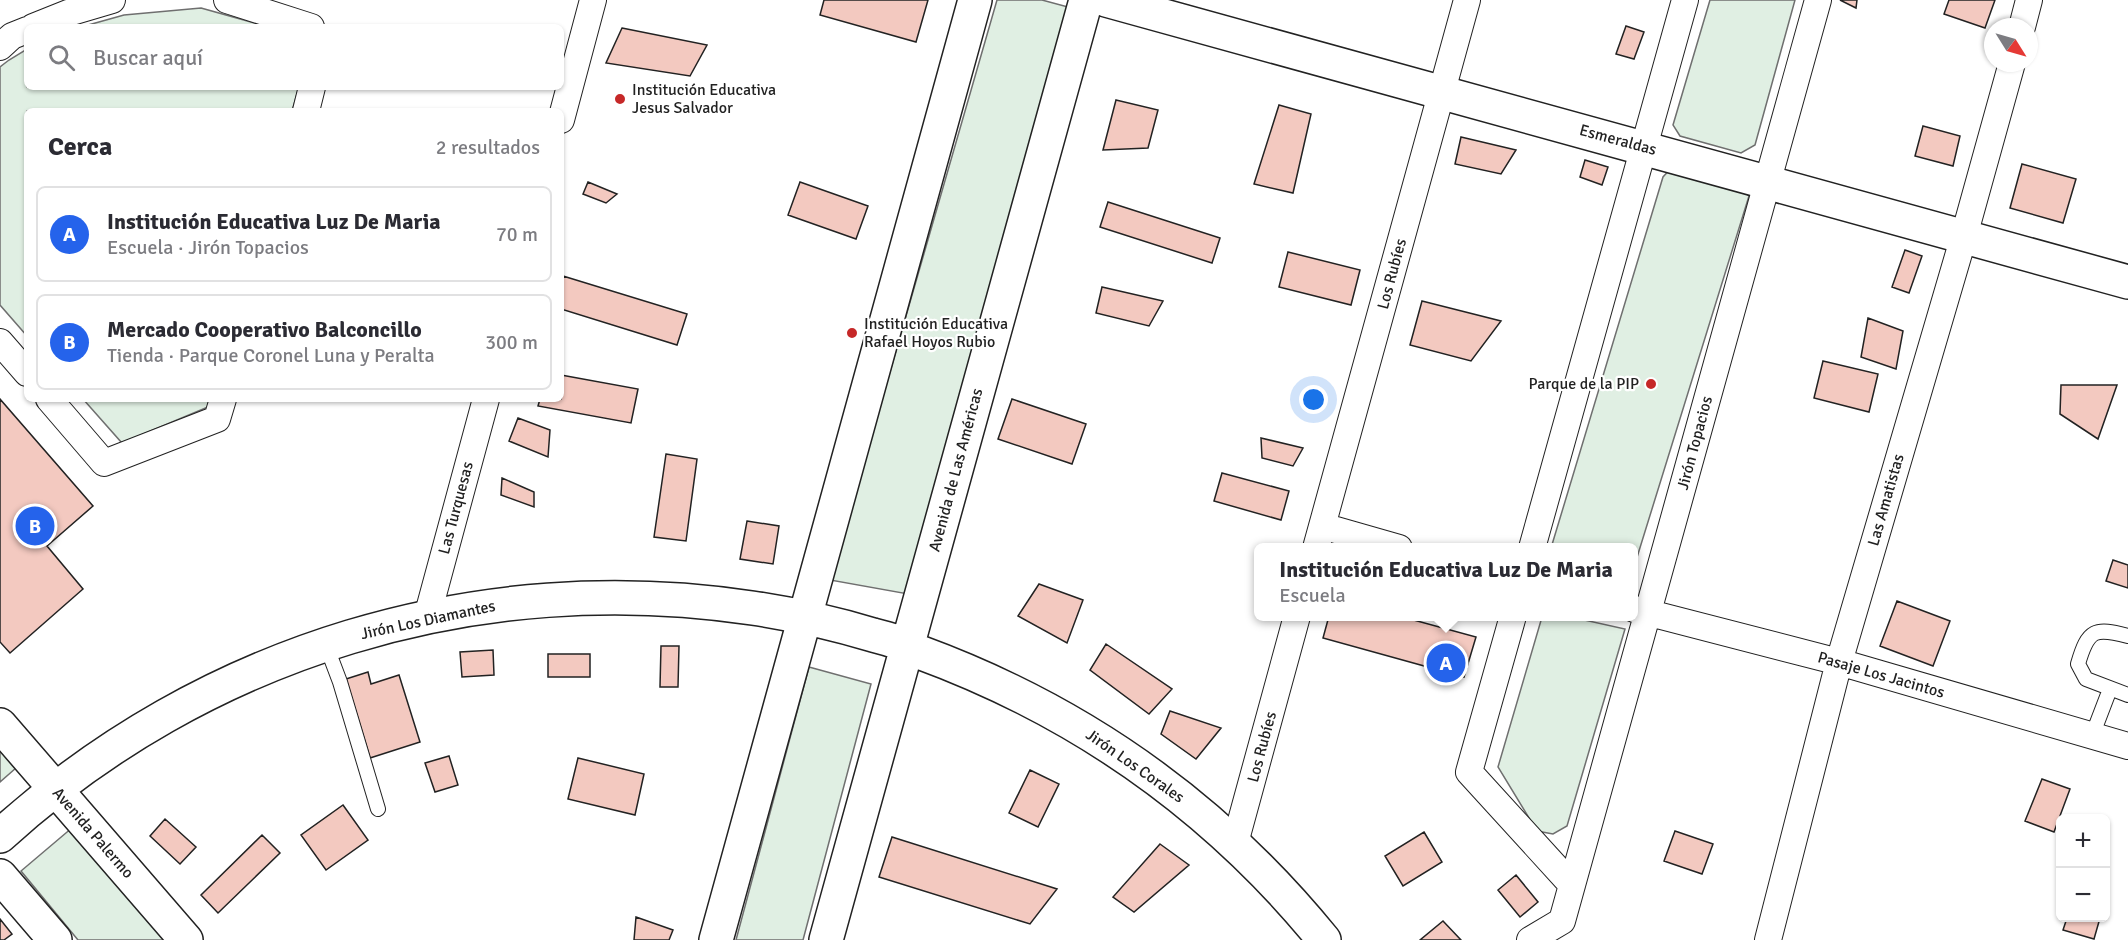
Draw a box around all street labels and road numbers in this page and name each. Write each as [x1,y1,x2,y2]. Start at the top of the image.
street label: Esmeraldas [1577,120,1659,160]
street label: Los Rubíes [1373,236,1411,312]
street label: Avenida de Las Américas [925,386,987,554]
street label: Jirón Topacios [1673,394,1717,492]
street label: Las Amatistas [1863,452,1909,548]
street label: Las Turquesas [434,459,478,557]
street label: Jirón Los Diamantes [359,596,497,644]
street label: Pasaje Los Jacintos [1815,647,1947,703]
street label: Los Rubíes [1243,709,1281,785]
street label: Jirón Los Corales [1082,725,1188,807]
street label: Avenida Palermo [48,783,138,883]

